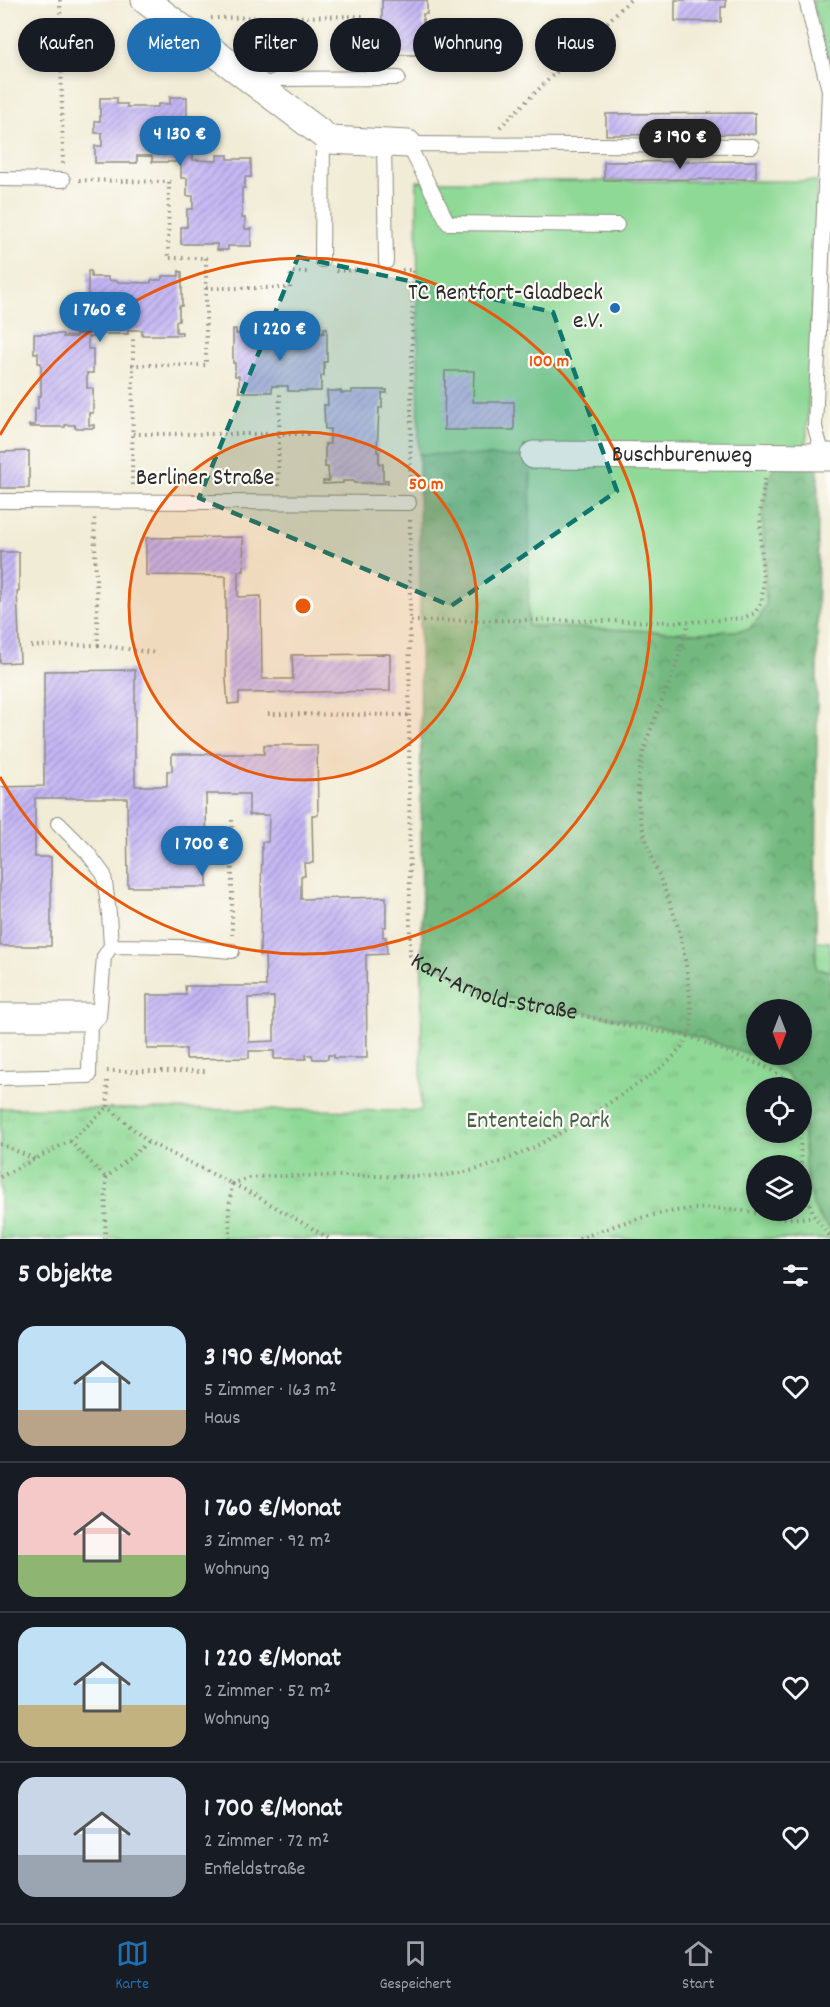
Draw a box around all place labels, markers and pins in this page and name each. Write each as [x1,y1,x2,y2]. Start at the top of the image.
pin: 4 130 € [125,116,235,167]
pin: 3 190 € [625,119,735,170]
place label: TC Rentfort-Gladbeck e.V. [408,277,603,339]
pin: 1 760 € [45,292,155,343]
marker: TC Rentfort-Gladbeck e.V. [608,301,622,315]
pin: 1 220 € [225,311,335,362]
centre of rings [293,596,313,616]
pin: 1 700 € [147,826,257,877]

